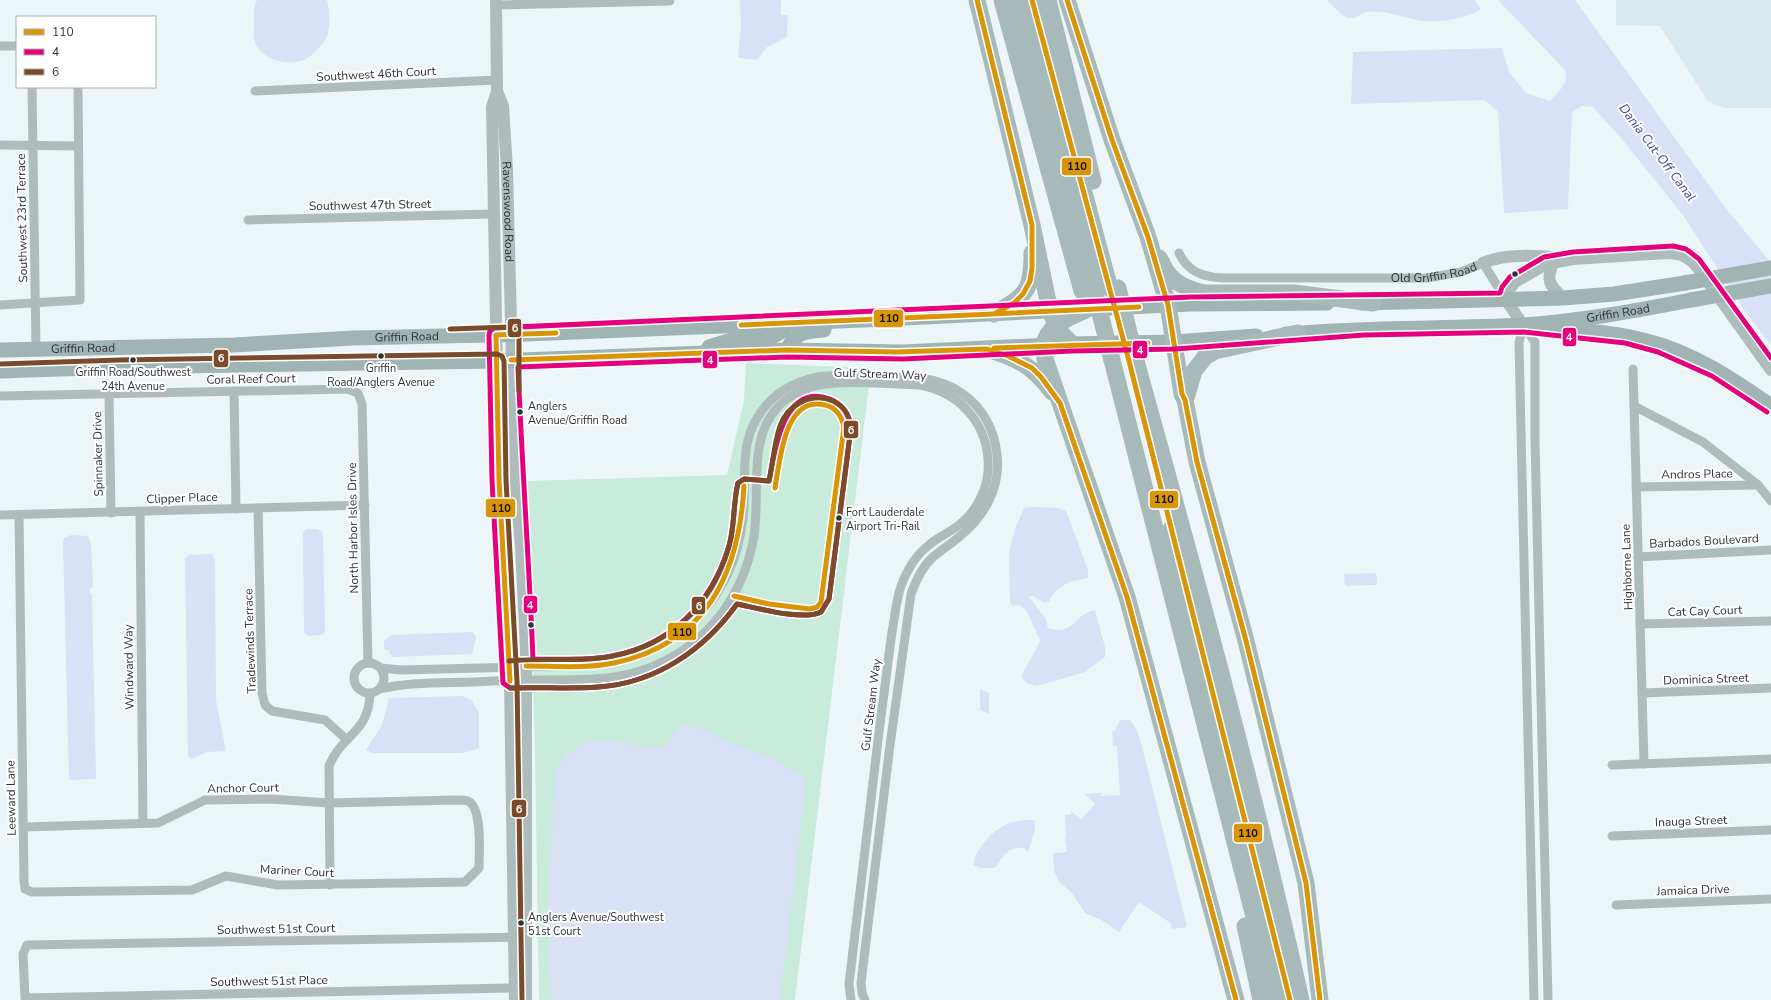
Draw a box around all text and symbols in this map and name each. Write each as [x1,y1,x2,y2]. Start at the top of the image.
legend [16,16,156,88]
text: 110 [52,24,74,40]
text: 4 [52,44,59,60]
street label: Southwest 46th Court [316,63,437,85]
text: 6 [52,64,59,80]
water label: Dania Cut-Off Canal [1614,100,1700,205]
street label: Southwest 23rd Terrace [13,153,31,283]
line badge: 110 [1061,157,1092,176]
text: 110 [1067,159,1087,174]
street label: Ravenswood Road [499,161,517,262]
street label: Southwest 47th Street [309,196,432,214]
street label: Old Griffin Road [1391,258,1479,286]
unlabelled marker [1510,269,1520,279]
street label: Griffin Road [1585,300,1651,326]
line badge: 110 [873,309,904,328]
text: 110 [879,311,899,326]
line badge: 6 [507,318,522,338]
text: 6 [512,321,519,336]
line badge: 4 [1562,327,1577,347]
street label: Griffin Road [374,328,439,346]
text: 4 [1566,330,1573,345]
street label: Griffin Road [51,340,115,357]
line badge: 4 [1132,340,1148,359]
text: 4 [1137,343,1144,358]
line badge: 6 [213,349,229,368]
line badge: 4 [702,350,718,369]
text: 6 [218,351,225,366]
marker: Griffin Road/Anglers Avenue [376,351,386,361]
text: 4 [707,353,714,368]
marker: Griffin Road/Southwest 24th Avenue [128,355,138,365]
place label: Griffin Road/Anglers Avenue [327,361,435,390]
street label: Gulf Stream Way [833,364,928,384]
place label: Griffin Road/Southwest 24th Avenue [75,365,191,394]
street label: Coral Reef Court [206,370,297,388]
place label: Anglers Avenue/Griffin Road [528,399,627,428]
marker: Anglers Avenue/Griffin Road [515,407,525,417]
street label: Spinnaker Drive [89,411,107,497]
line badge: 6 [843,420,859,439]
text: 6 [848,423,855,438]
street label: North Harbor Isles Drive [344,462,362,594]
street label: Andros Place [1661,465,1733,483]
street label: Clipper Place [146,489,218,507]
line badge: 110 [1149,490,1179,509]
text: 110 [1154,492,1174,507]
line badge: 110 [485,498,516,518]
text: 110 [491,501,511,516]
place label: Fort Lauderdale Airport Tri-Rail [846,505,924,534]
marker: Fort Lauderdale Airport Tri-Rail [834,513,844,523]
street label: Highborne Lane [1618,524,1636,610]
street label: Barbados Boulevard [1649,530,1759,552]
street label: Tradewinds Terrace [240,588,260,694]
line badge: 4 [523,595,538,614]
line badge: 6 [691,596,706,615]
text: 4 [527,598,534,613]
text: 6 [696,599,703,614]
street label: Cat Cay Court [1667,602,1743,620]
unlabelled marker [526,620,536,630]
line badge: 110 [667,622,697,641]
street label: Windward Way [120,623,138,710]
text: 110 [672,625,692,640]
street label: Gulf Stream Way [857,657,885,752]
street label: Dominica Street [1663,669,1750,688]
street label: Leeward Lane [2,760,20,836]
street label: Anchor Court [207,779,280,797]
line badge: 6 [511,799,527,818]
text: 6 [516,802,523,817]
street label: Inauga Street [1655,812,1728,830]
line badge: 110 [1233,823,1263,843]
text: 110 [1238,826,1258,841]
street label: Mariner Court [260,861,335,881]
street label: Jamaica Drive [1655,881,1730,899]
place label: Anglers Avenue/Southwest 51st Court [528,910,664,939]
marker: Anglers Avenue/Southwest 51st Court [516,918,526,928]
street label: Southwest 51st Court [217,920,336,938]
street label: Southwest 51st Place [210,972,328,990]

